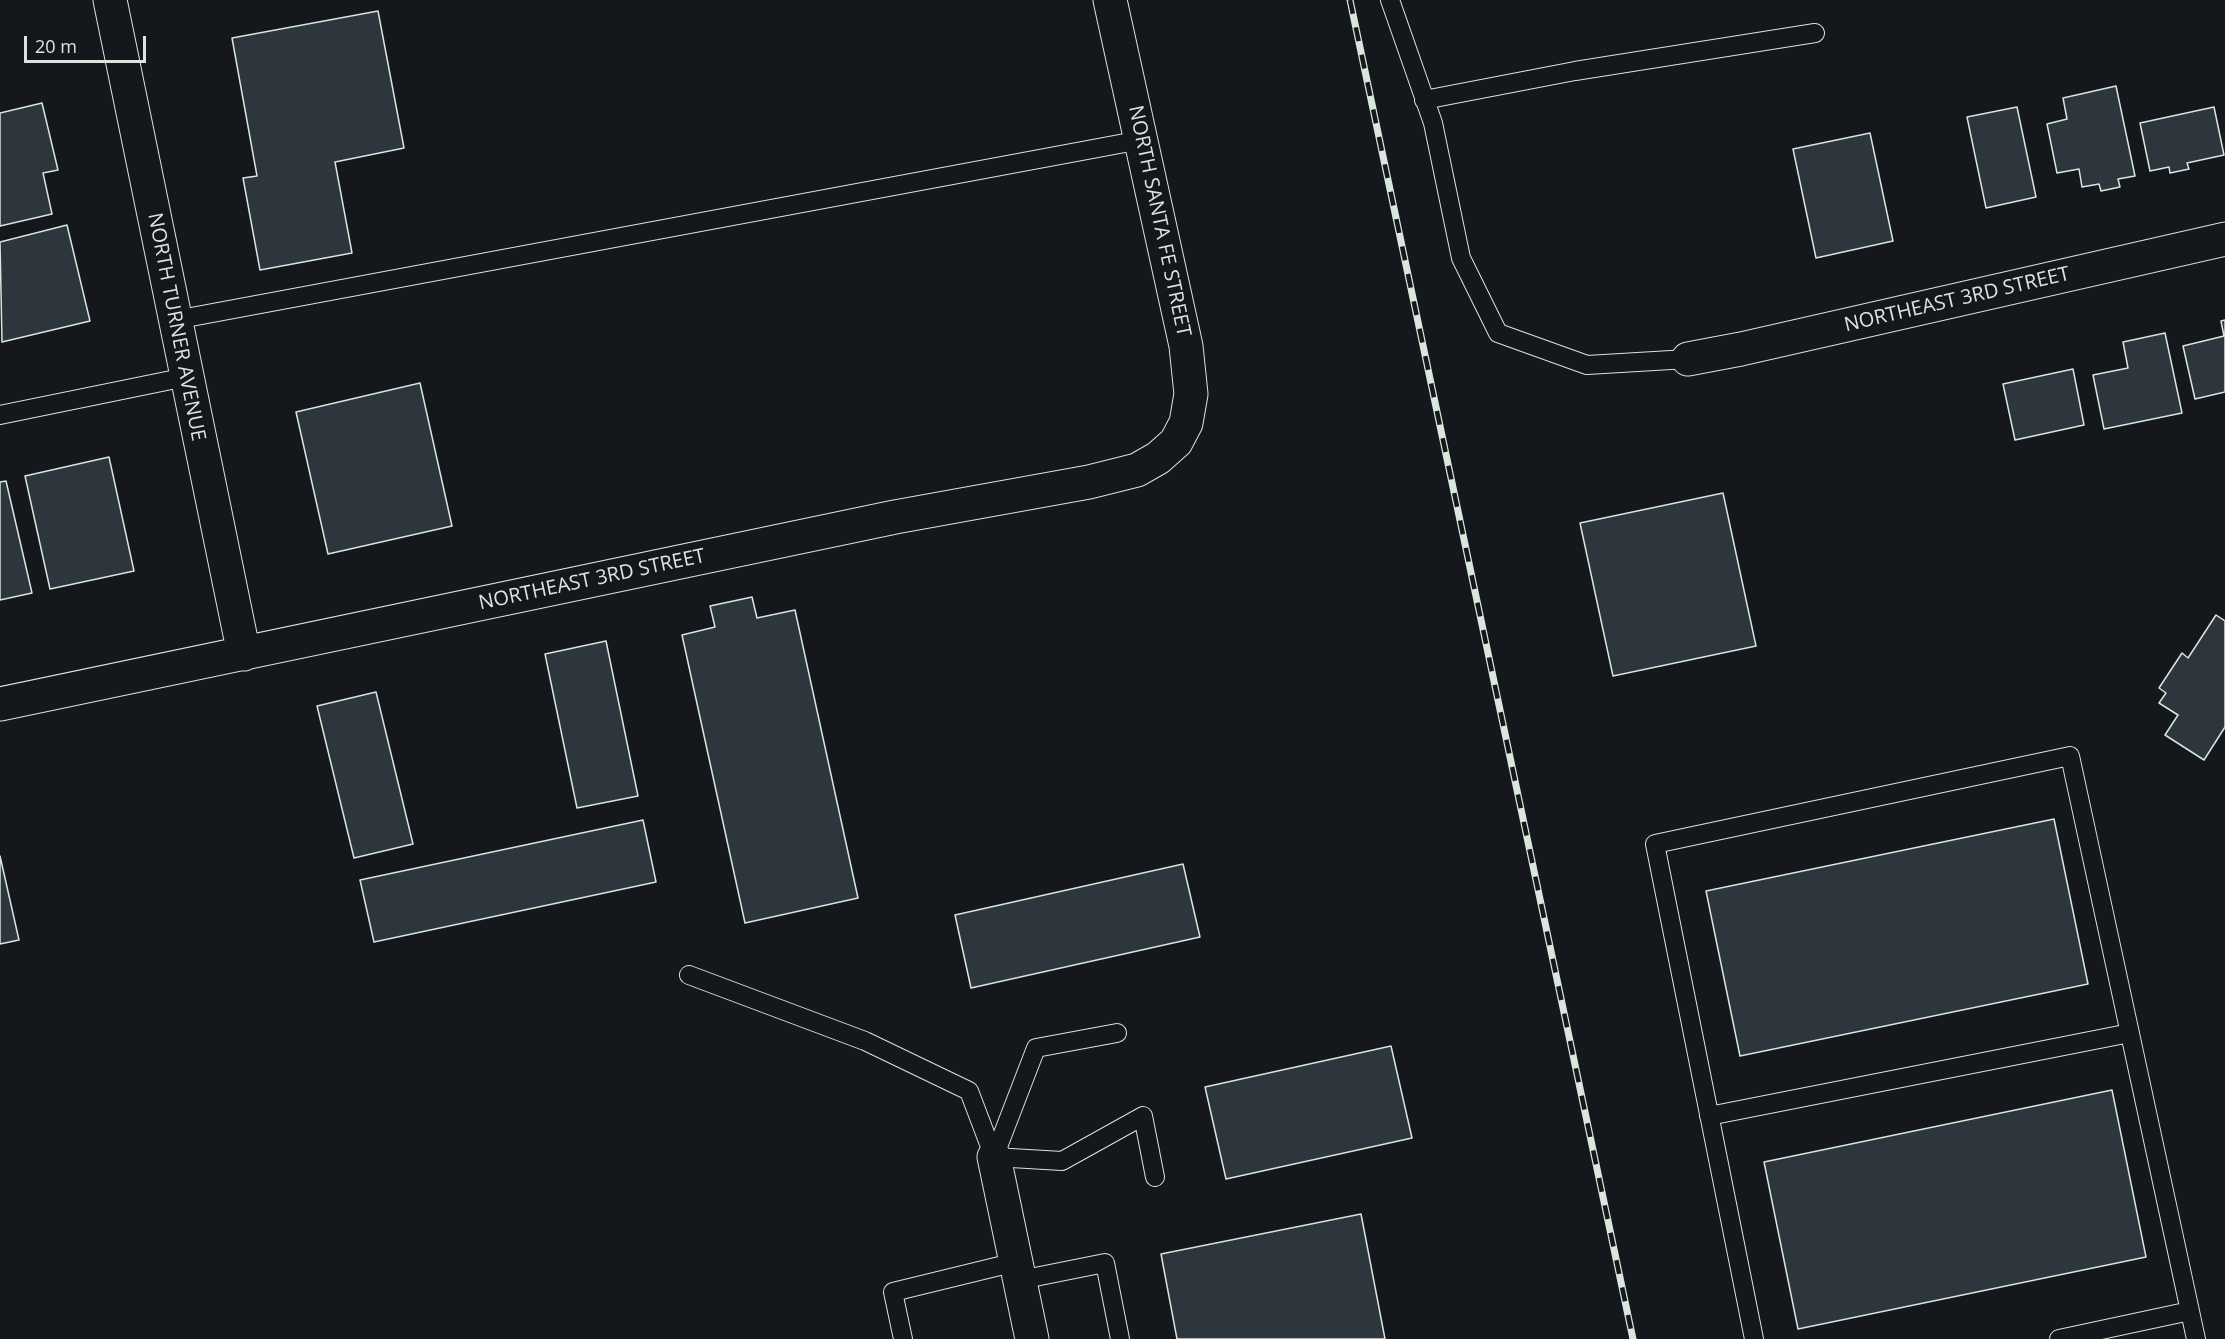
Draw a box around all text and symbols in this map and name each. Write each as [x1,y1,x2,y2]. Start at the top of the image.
scale bar [27,24,148,62]
text: 20 m [35,34,77,58]
street label: NORTH SANTA FE STREET [1123,103,1195,339]
street label: NORTH TURNER AVENUE [142,211,210,443]
street label: NORTHEAST 3RD STREET [1842,262,2072,338]
street label: NORTHEAST 3RD STREET [477,544,707,616]

